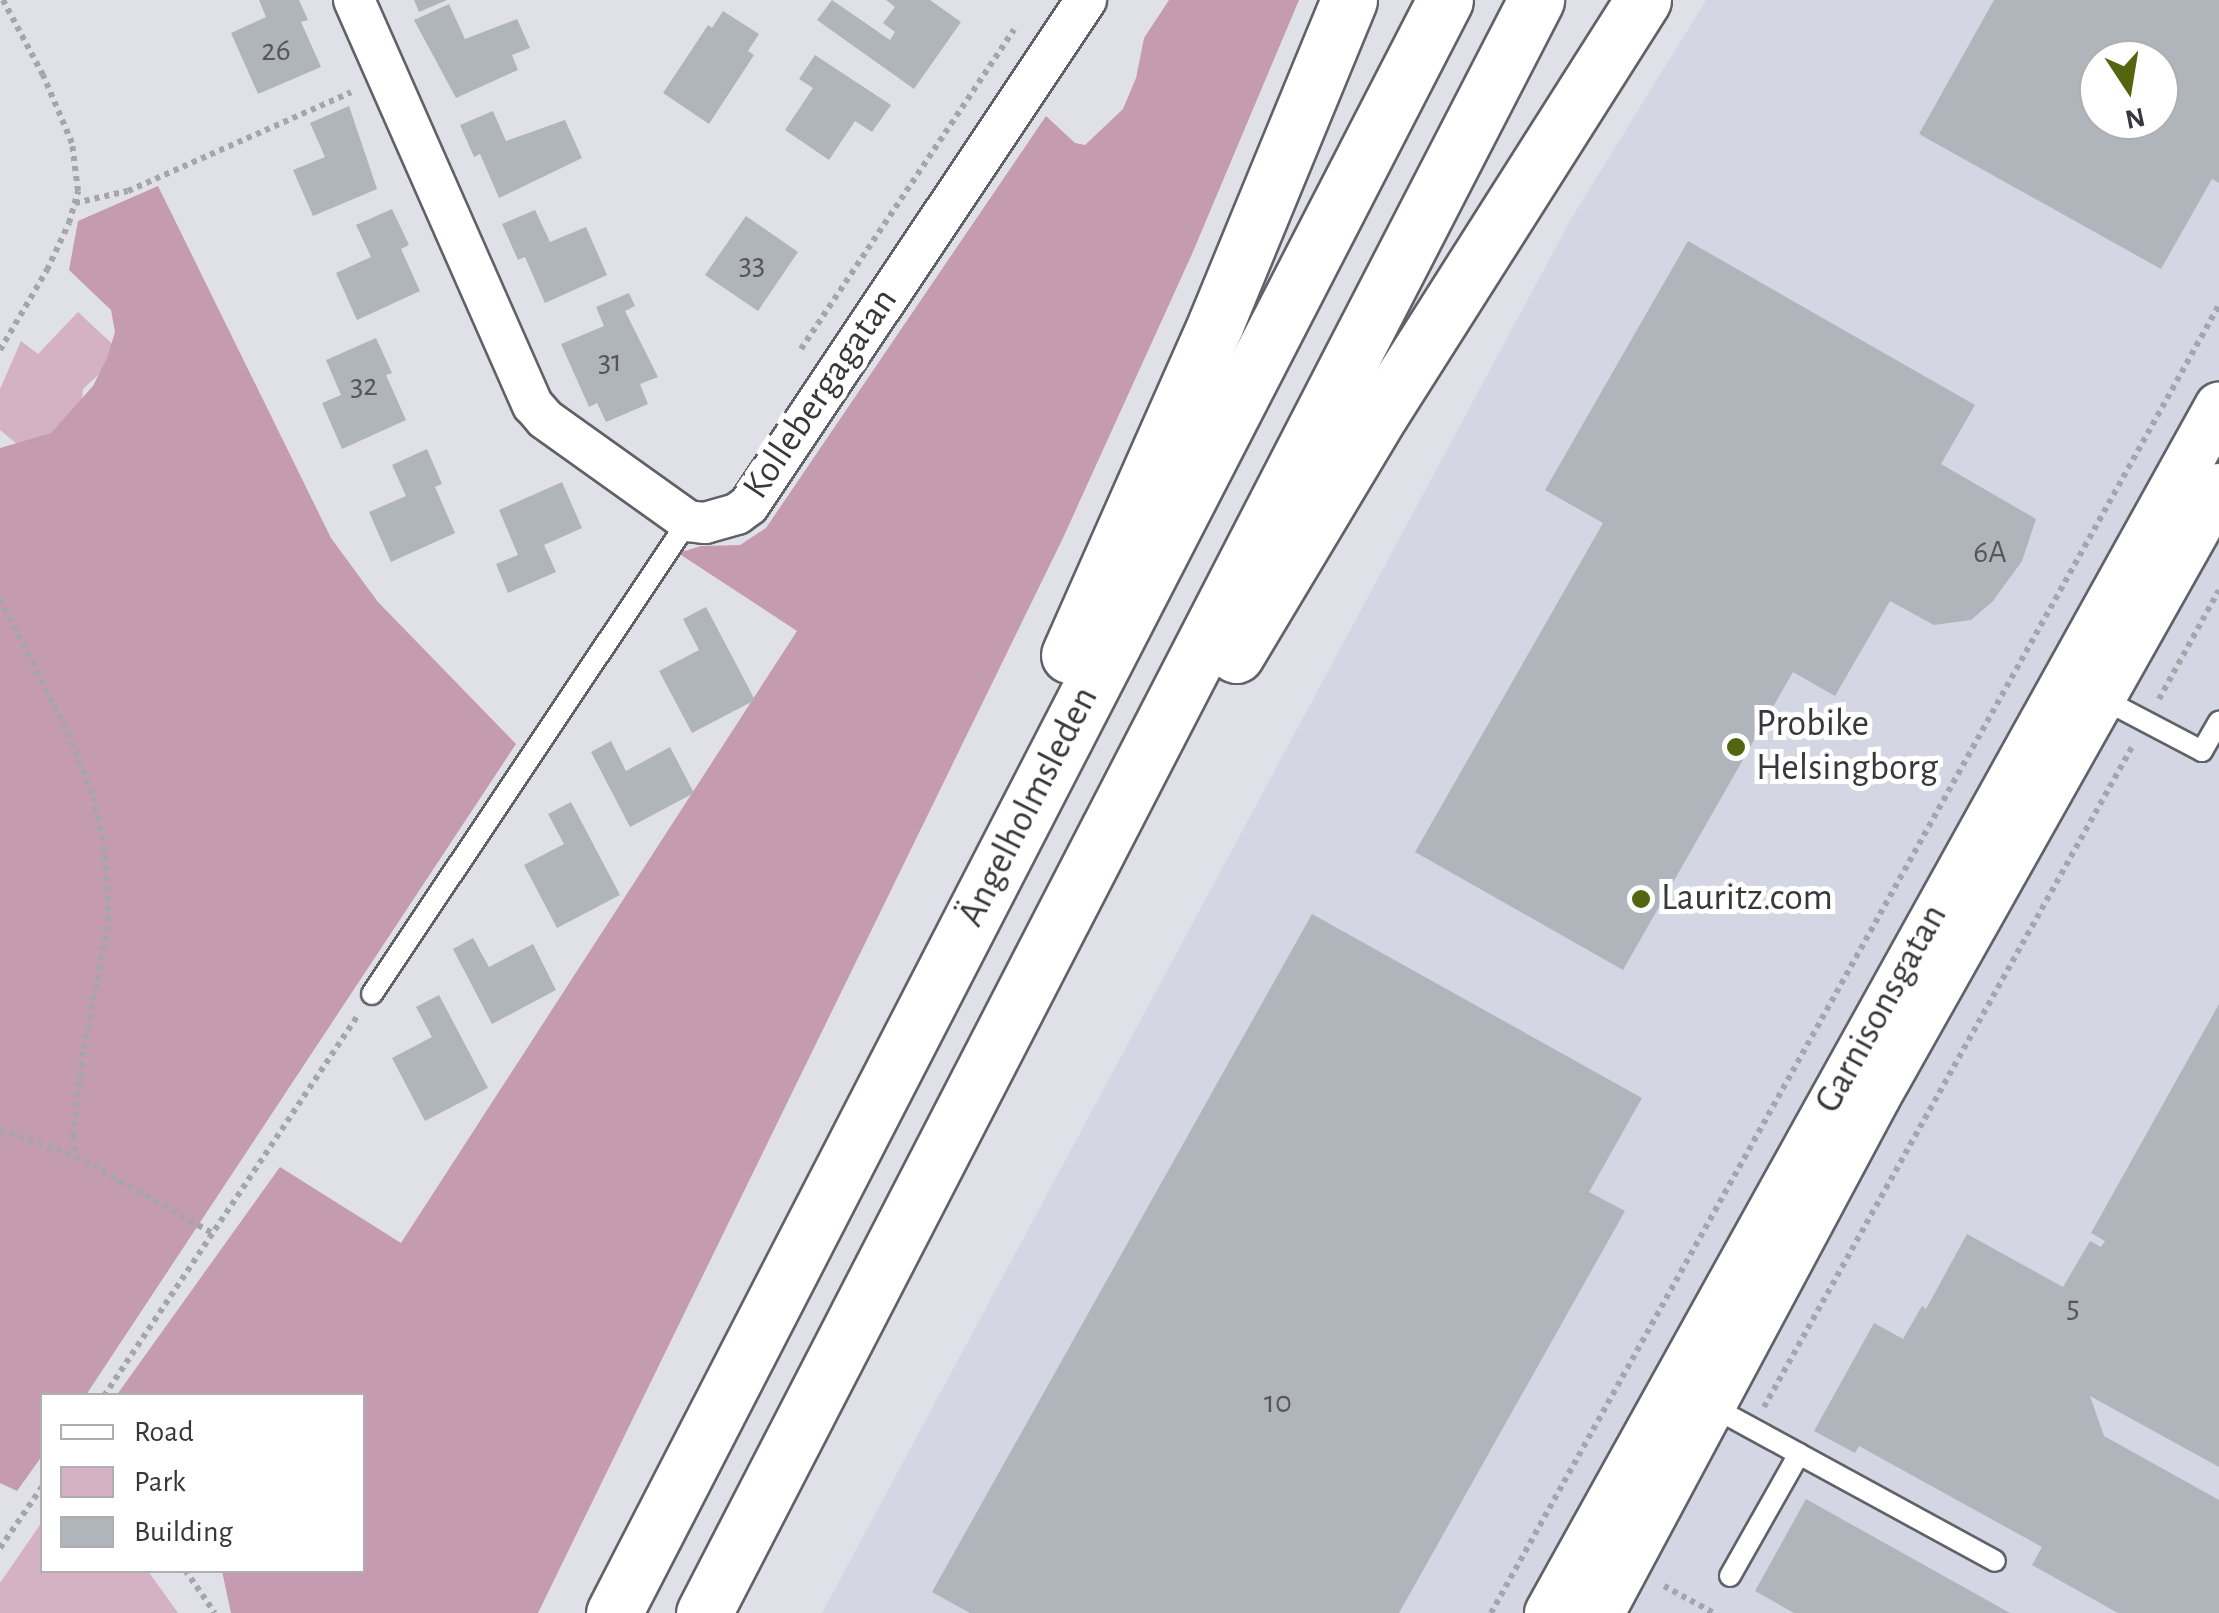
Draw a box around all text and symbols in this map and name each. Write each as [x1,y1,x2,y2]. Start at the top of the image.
house number: 26 [261,31,291,69]
north arrow [2079,40,2179,140]
text: N [2122,102,2147,133]
house number: 33 [739,245,765,283]
street label: Kollebergagatan [734,280,908,508]
house number: 31 [598,342,622,380]
house number: 32 [350,366,378,404]
house number: 6A [1973,533,2007,571]
street label: Ängelholmsleden [949,680,1109,934]
place label: Probike Helsingborg [1756,702,1938,792]
marker: Probike Helsingborg [1725,736,1747,758]
place label: Lauritz.com [1661,876,1833,922]
marker: Lauritz.com [1630,888,1652,910]
street label: Garnisonsgatan [1806,897,1958,1121]
house number: 5 [2066,1288,2080,1326]
house number: 10 [1264,1383,1292,1421]
legend [40,1393,365,1573]
text: Road [134,1417,194,1447]
text: Park [134,1467,186,1497]
text: Building [134,1517,233,1547]

